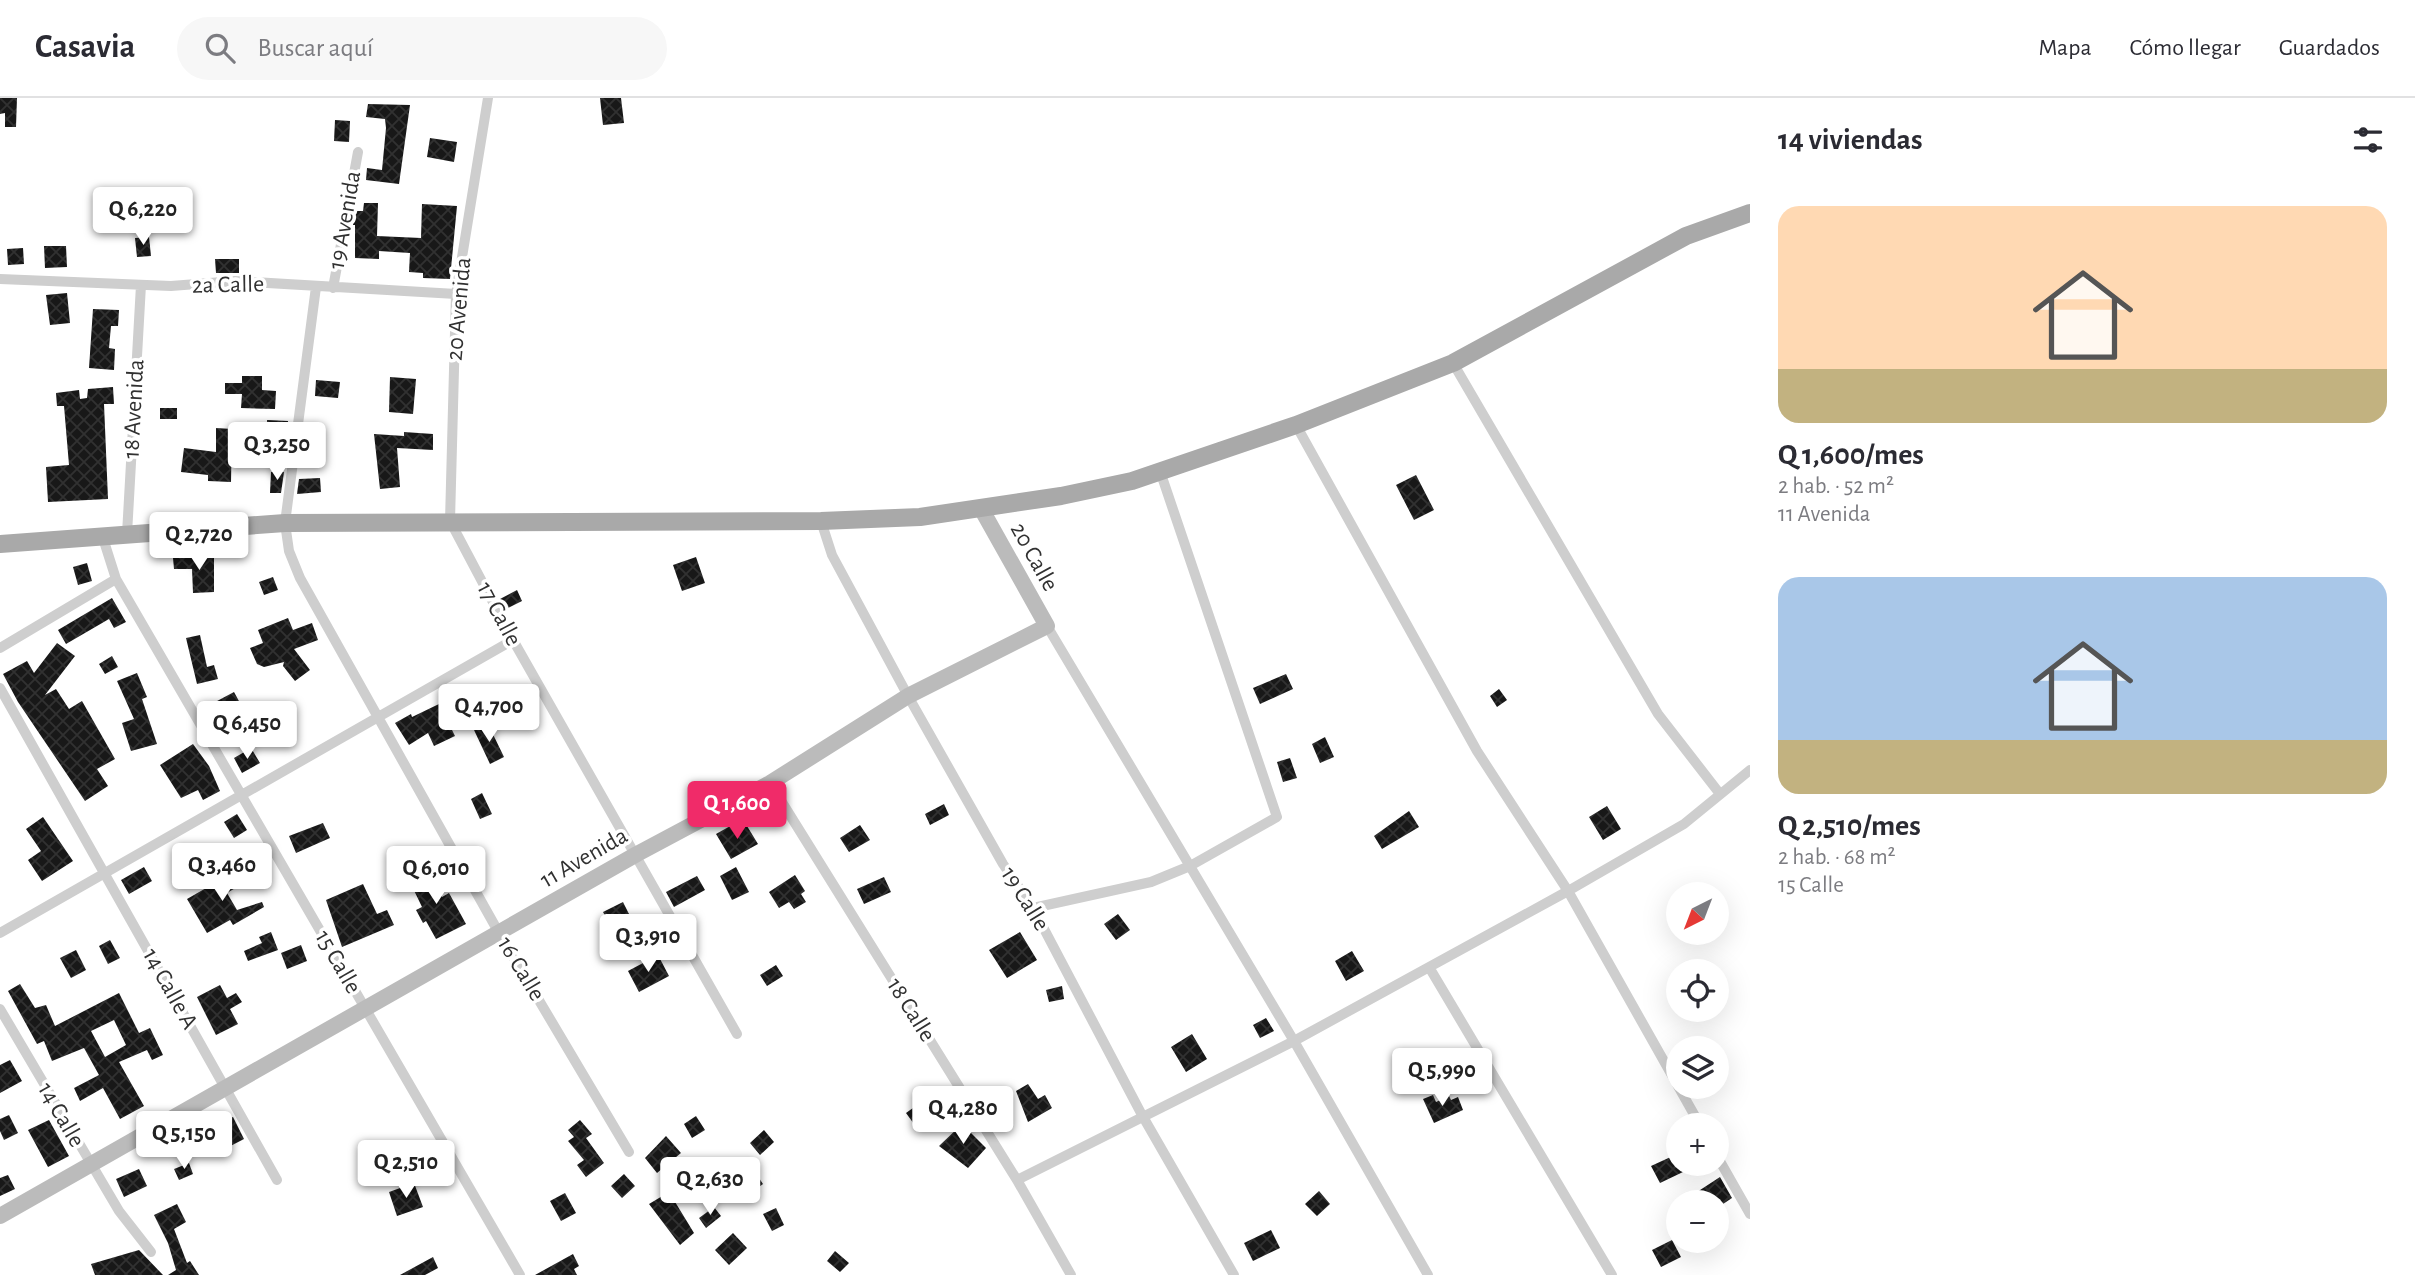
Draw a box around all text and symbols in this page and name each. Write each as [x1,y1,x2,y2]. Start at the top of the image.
search box [177,17,667,80]
icon: search [201,29,239,67]
text: Casavia [35,31,135,64]
text: Buscar aquí [257,35,373,61]
text: Mapa [2038,36,2092,60]
text: Cómo llegar [2130,36,2241,60]
text: Guardados [2279,36,2380,60]
icon: filters [2349,121,2387,159]
text: 14 viviendas [1778,125,1923,155]
street label: 19 Avenida [325,169,365,271]
pin: Q 6,220 [78,188,208,247]
text: Q 6,220 [109,198,177,221]
icon: home [2020,252,2146,378]
street label: 20 Avenida [443,256,475,362]
street label: 2a Calle [192,272,264,298]
street label: 18 Avenida [119,359,149,459]
pin: Q 3,250 [212,422,342,482]
text: Q 3,250 [244,433,310,456]
text: Q 1,600/mes [1778,440,1924,470]
text: 2 hab. · 52 m² [1778,475,1894,498]
text: 11 Avenida [1778,503,1870,526]
pin: Q 2,720 [134,512,264,572]
street label: 20 Calle [1006,519,1062,595]
text: Q 2,720 [165,523,233,546]
street label: 17 Calle [472,578,526,650]
icon: home [2020,623,2146,749]
pin: Q 4,700 [424,684,554,744]
text: Q 4,700 [454,695,524,718]
pin: Q 6,450 [182,702,312,761]
text: Q 6,450 [213,712,281,735]
pin: Q 1,600 [672,782,802,841]
text: Q 1,600 [703,792,771,815]
text: Q 2,510/mes [1778,811,1921,841]
street label: 11 Avenida [536,823,632,893]
pin: Q 3,460 [157,844,287,903]
pin: Q 6,010 [371,846,501,906]
text: 2 hab. · 68 m² [1778,846,1896,869]
text: Q 3,460 [188,854,256,877]
text: Q 6,010 [402,857,470,880]
street label: 19 Calle [996,863,1054,935]
text: 15 Calle [1778,874,1844,897]
north arrow [1666,882,1729,945]
map controls [1666,882,1729,1253]
pin: Q 3,910 [583,914,713,974]
text: Q 3,910 [616,925,680,948]
street label: 15 Calle [310,926,366,998]
street label: 16 Calle [493,933,549,1005]
street label: 14 Calle A [138,945,202,1033]
button: locate [1666,959,1729,1022]
street label: 18 Calle [882,974,940,1046]
button: layers [1666,1036,1729,1099]
pin: Q 5,990 [1377,1048,1507,1108]
text: Q 5,990 [1408,1059,1476,1082]
street label: 14 Calle [33,1079,89,1151]
pin: Q 4,280 [898,1086,1028,1146]
text: Q 4,280 [928,1097,998,1120]
pin: Q 5,150 [119,1112,249,1171]
button: + [1666,1113,1729,1176]
text: Q 5,150 [152,1122,216,1145]
pin: Q 2,510 [341,1140,471,1200]
text: Q 2,510 [374,1151,438,1174]
pin: Q 2,630 [645,1158,775,1217]
text: Q 2,630 [676,1168,744,1191]
button: − [1666,1190,1729,1253]

